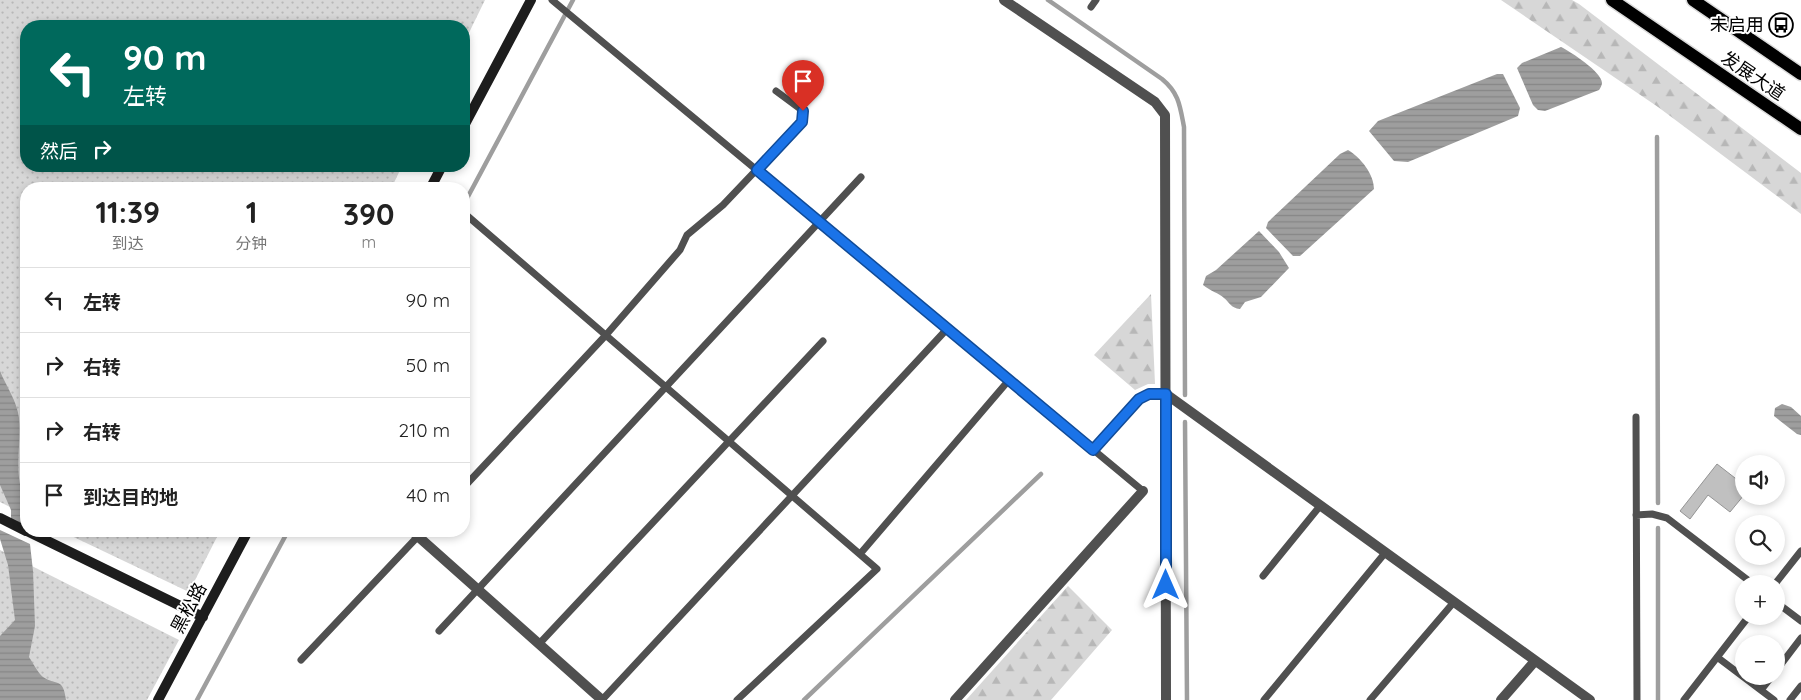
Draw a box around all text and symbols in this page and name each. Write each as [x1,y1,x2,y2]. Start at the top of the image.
bus stop icon: 未启用 [1768,12,1794,38]
place label: 未启用 [1710,13,1764,36]
text: 90 m [123,35,206,79]
icon: left [40,40,105,105]
street label: 发展大道 [1717,46,1790,105]
pin [782,60,824,111]
icon: arrive [789,67,817,95]
text: 左转 [123,82,167,110]
icon: right [88,135,116,163]
text: 然后 [40,139,78,163]
text: 11:39 [95,193,160,231]
text: 1 [246,193,257,231]
text: 390 [343,195,395,233]
text: m [361,232,376,252]
text: 到达 [112,233,144,253]
text: 分钟 [236,233,268,253]
icon: left [40,286,68,314]
text: 90 m [406,288,450,312]
text: 左转 [83,290,121,314]
icon: right [40,351,68,379]
text: 50 m [406,353,450,377]
text: 右转 [83,355,121,379]
icon: right [40,416,68,444]
text: 210 m [399,418,450,442]
text: 右转 [83,420,121,444]
map controls [1735,455,1785,685]
button: sound [1735,455,1785,505]
icon: arrive [40,481,68,509]
text: 40 m [406,483,450,507]
text: 到达目的地 [83,485,178,509]
button: search [1735,515,1785,565]
position arrow [1139,558,1191,610]
button: + [1735,575,1785,625]
street label: 黑松路 [166,579,211,637]
button: − [1735,635,1785,685]

